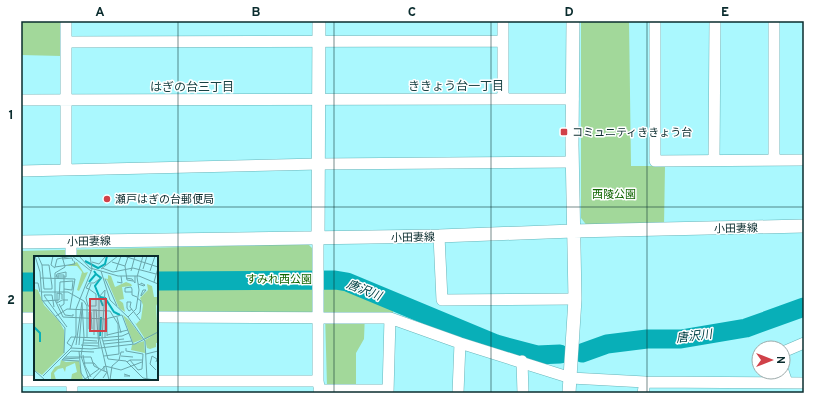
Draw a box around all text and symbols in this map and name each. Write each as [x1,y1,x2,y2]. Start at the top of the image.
text: A [95,5,105,21]
text: B [252,5,261,21]
text: C [408,5,416,21]
text: D [564,5,574,21]
text: E [721,5,729,21]
district label: ききょう台一丁目 [408,79,504,95]
district label: はぎの台三丁目 [150,80,234,96]
text: 1 [8,108,14,124]
place label: コミュニティききょう台 [572,126,692,140]
marker: コミュニティききょう台 [559,127,569,137]
park label: 西陵公園 [592,188,636,202]
place label: 瀬戸はぎの台郵便局 [115,193,214,207]
marker: 瀬戸はぎの台郵便局 [102,194,112,204]
street label: 小田妻線 [714,222,758,236]
street label: 小田妻線 [391,231,435,245]
street label: 小田妻線 [67,235,111,249]
inset map [34,256,158,380]
park label: すみれ西公園 [246,273,312,287]
water label: 唐沢川 [344,277,385,306]
text: 2 [7,293,15,309]
water label: 唐沢川 [675,327,715,347]
north arrow [751,340,791,380]
text: N [773,356,787,364]

